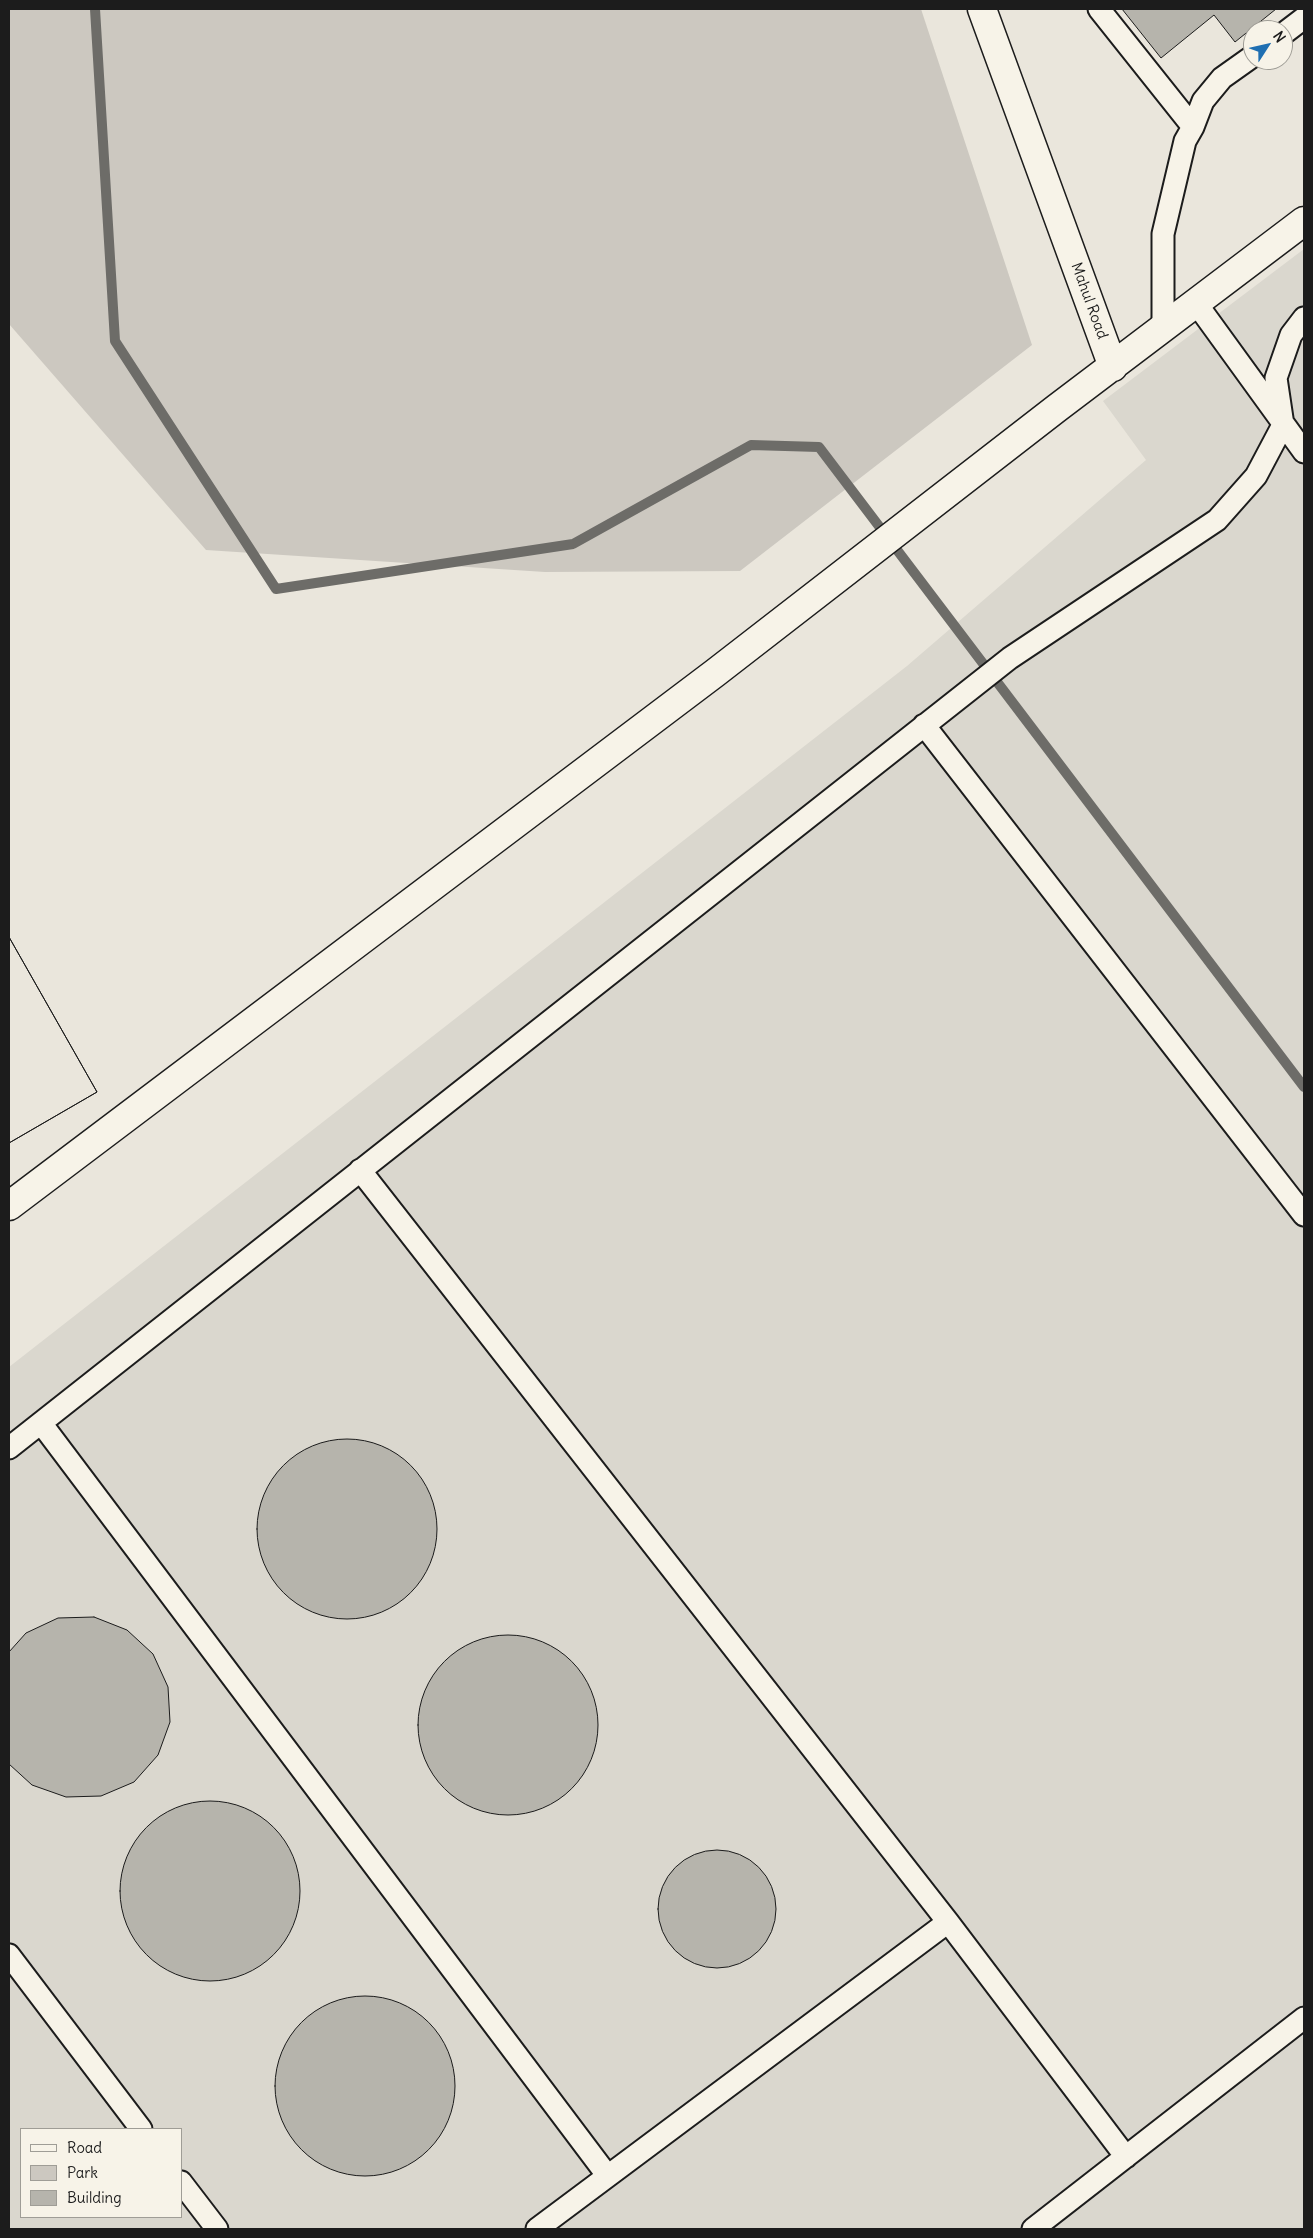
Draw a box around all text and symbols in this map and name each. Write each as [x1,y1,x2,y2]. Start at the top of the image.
north arrow [1243,20,1293,70]
text: N [1269,28,1290,46]
street label: Mahul Road [1067,260,1111,342]
legend [20,2128,182,2218]
text: Road [67,2138,102,2157]
text: Park [67,2163,98,2182]
text: Building [67,2188,122,2207]

